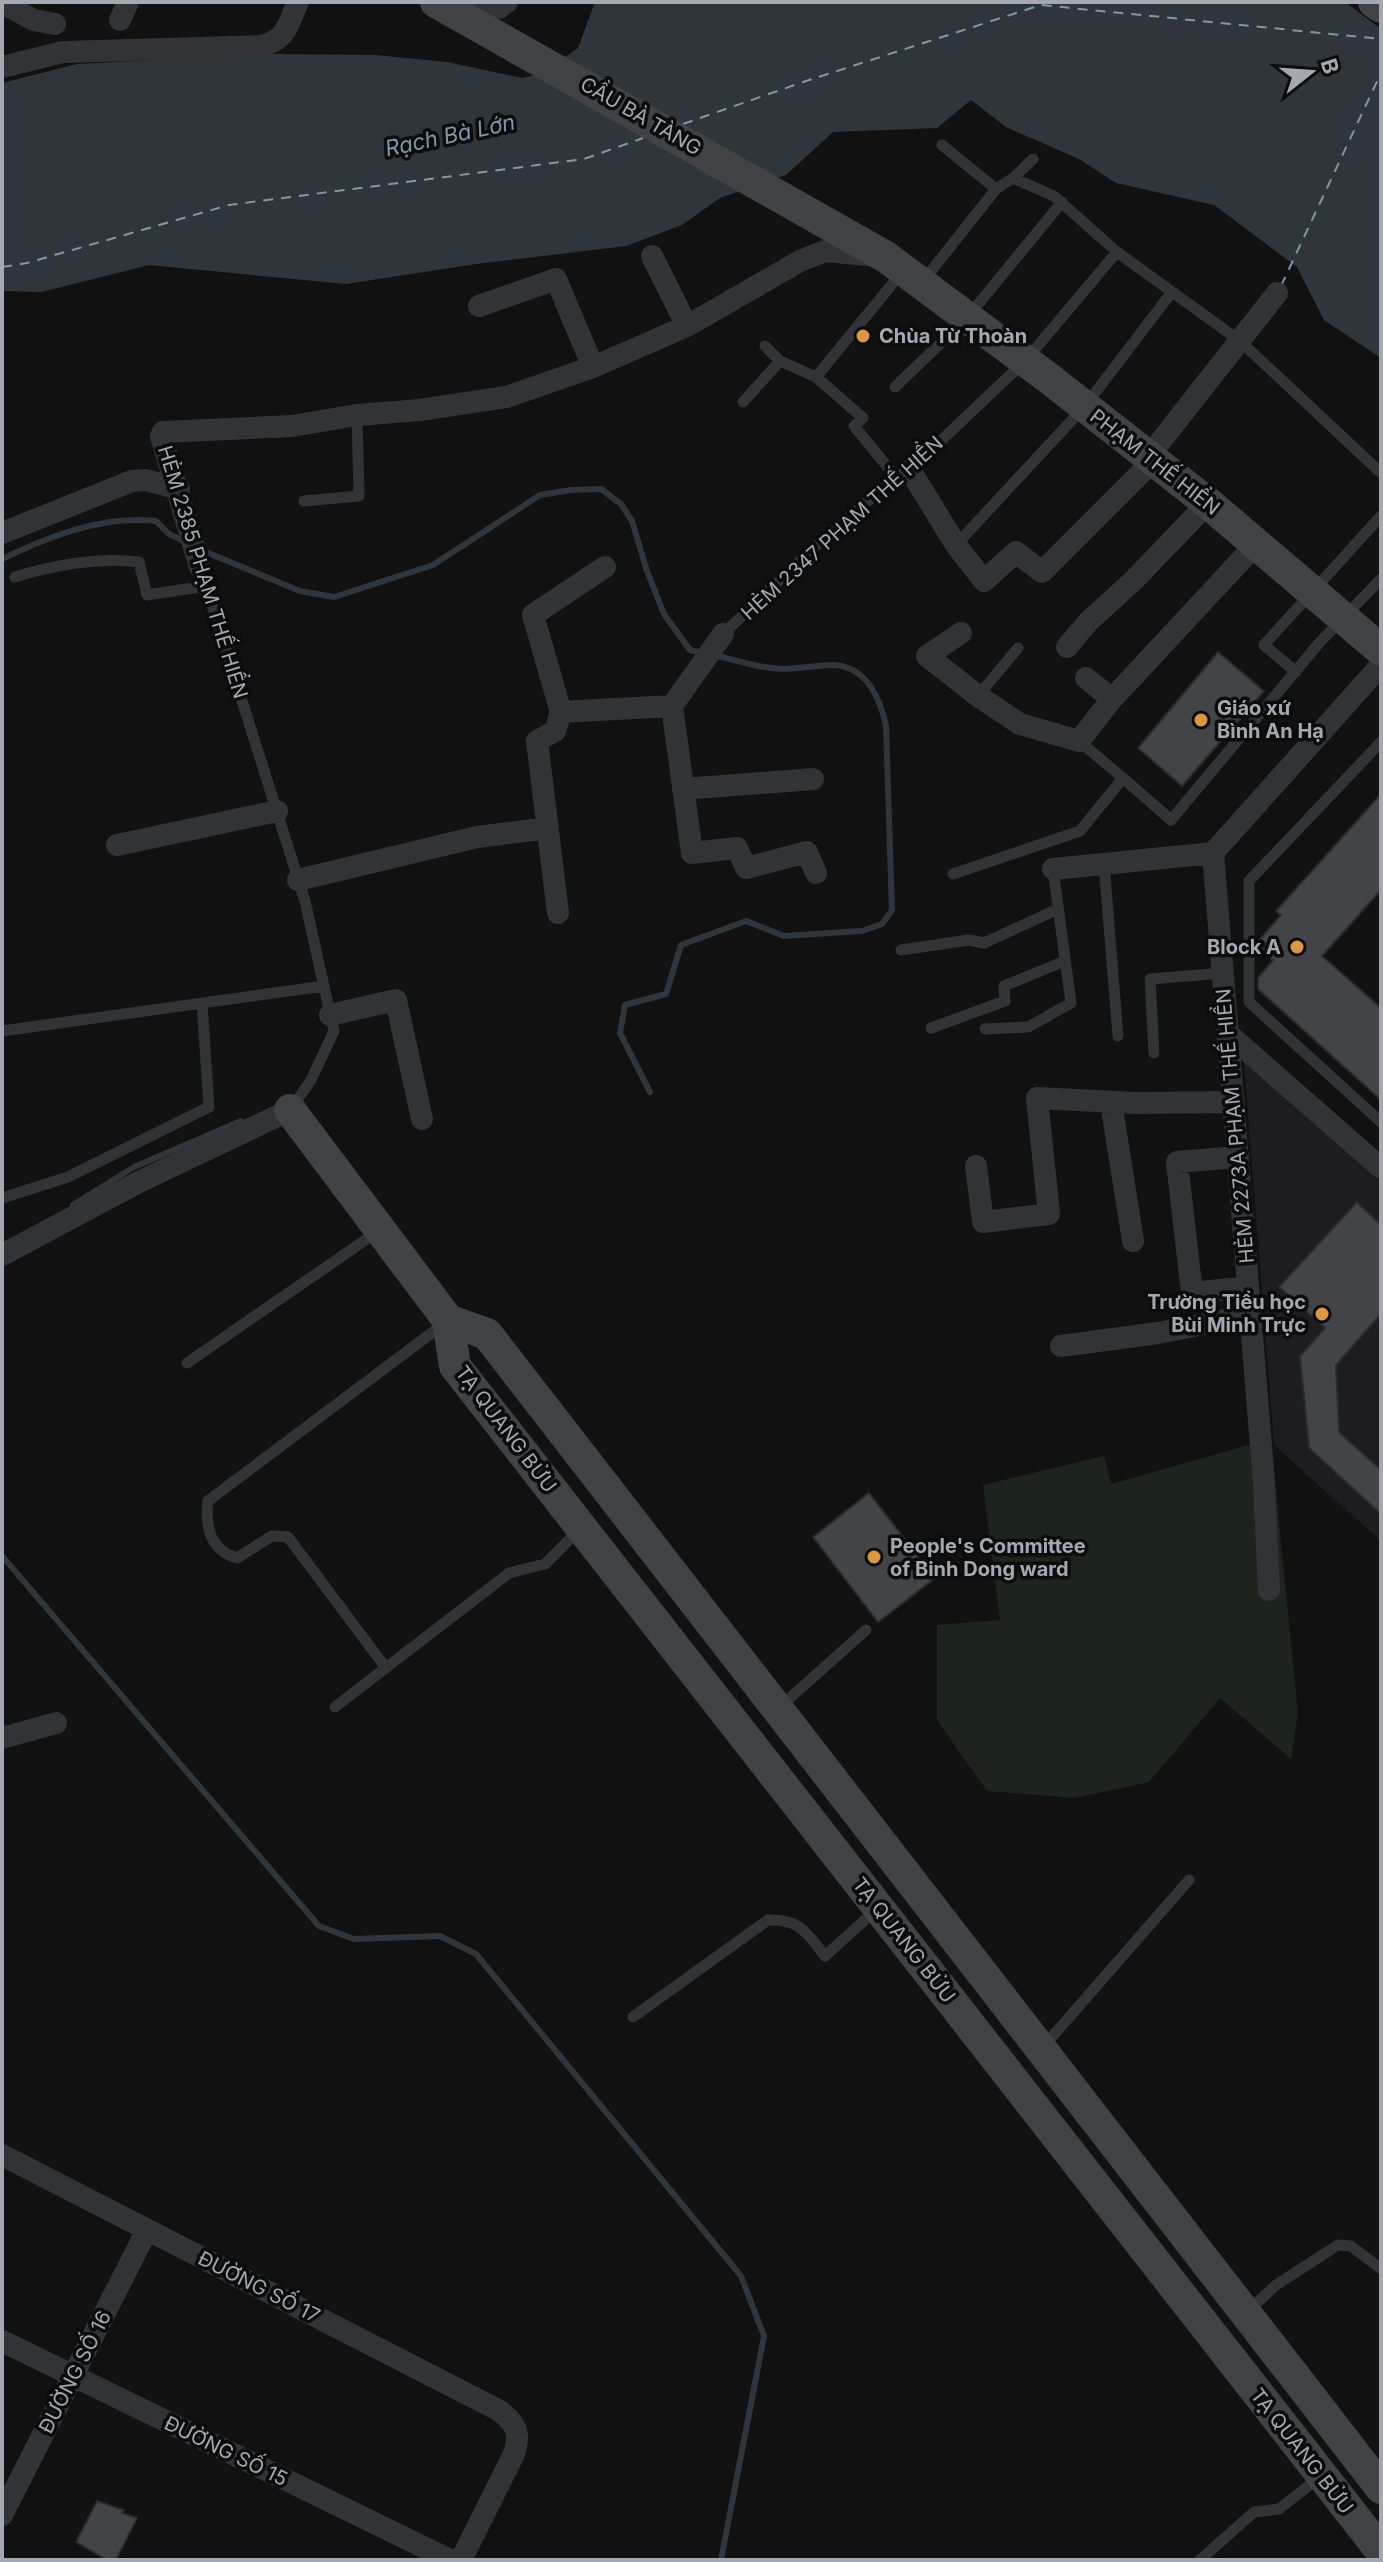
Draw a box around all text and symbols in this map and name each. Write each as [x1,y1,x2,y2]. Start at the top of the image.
north arrow [1271,32,1351,112]
text: B [1316,55,1345,77]
street label: CẦU BÀ TÀNG [576,68,708,160]
water label: Rạch Bà Lớn [383,109,517,161]
place label: Chùa Từ Thoàn [879,324,1027,348]
marker: Chùa Từ Thoàn [854,327,872,345]
street label: PHẠM THẾ HIỂN [1085,401,1227,520]
street label: HẺM 2347 PHẠM THẾ HIỂN [734,428,948,625]
street label: HẺM 2385 PHẠM THẾ HIỂN [153,441,257,701]
place label: Giáo xứ Bình An Hạ [1217,696,1324,743]
marker: Giáo xứ Bình An Hạ [1192,711,1210,729]
place label: Block A [1207,935,1281,959]
marker: Block A [1288,938,1306,956]
street label: HẺM 2273A PHẠM THẾ HIỂN [1207,988,1259,1265]
place label: Trường Tiểu học Bùi Minh Trực [1147,1290,1306,1337]
marker: Trường Tiểu học Bùi Minh Trực [1313,1305,1331,1323]
street label: TẠ QUANG BỬU [450,1360,562,1497]
place label: People's Committee of Binh Dong ward [890,1534,1086,1581]
marker: People's Committee of Binh Dong ward [865,1548,883,1566]
street label: TẠ QUANG BỬU [848,1872,961,2008]
street label: ĐƯỜNG SỐ 17 [194,2242,326,2328]
street label: ĐƯỜNG SỐ 16 [30,2305,116,2437]
street label: TẠ QUANG BỬU [1246,2383,1359,2519]
street label: ĐƯỜNG SỐ 15 [160,2407,293,2491]

